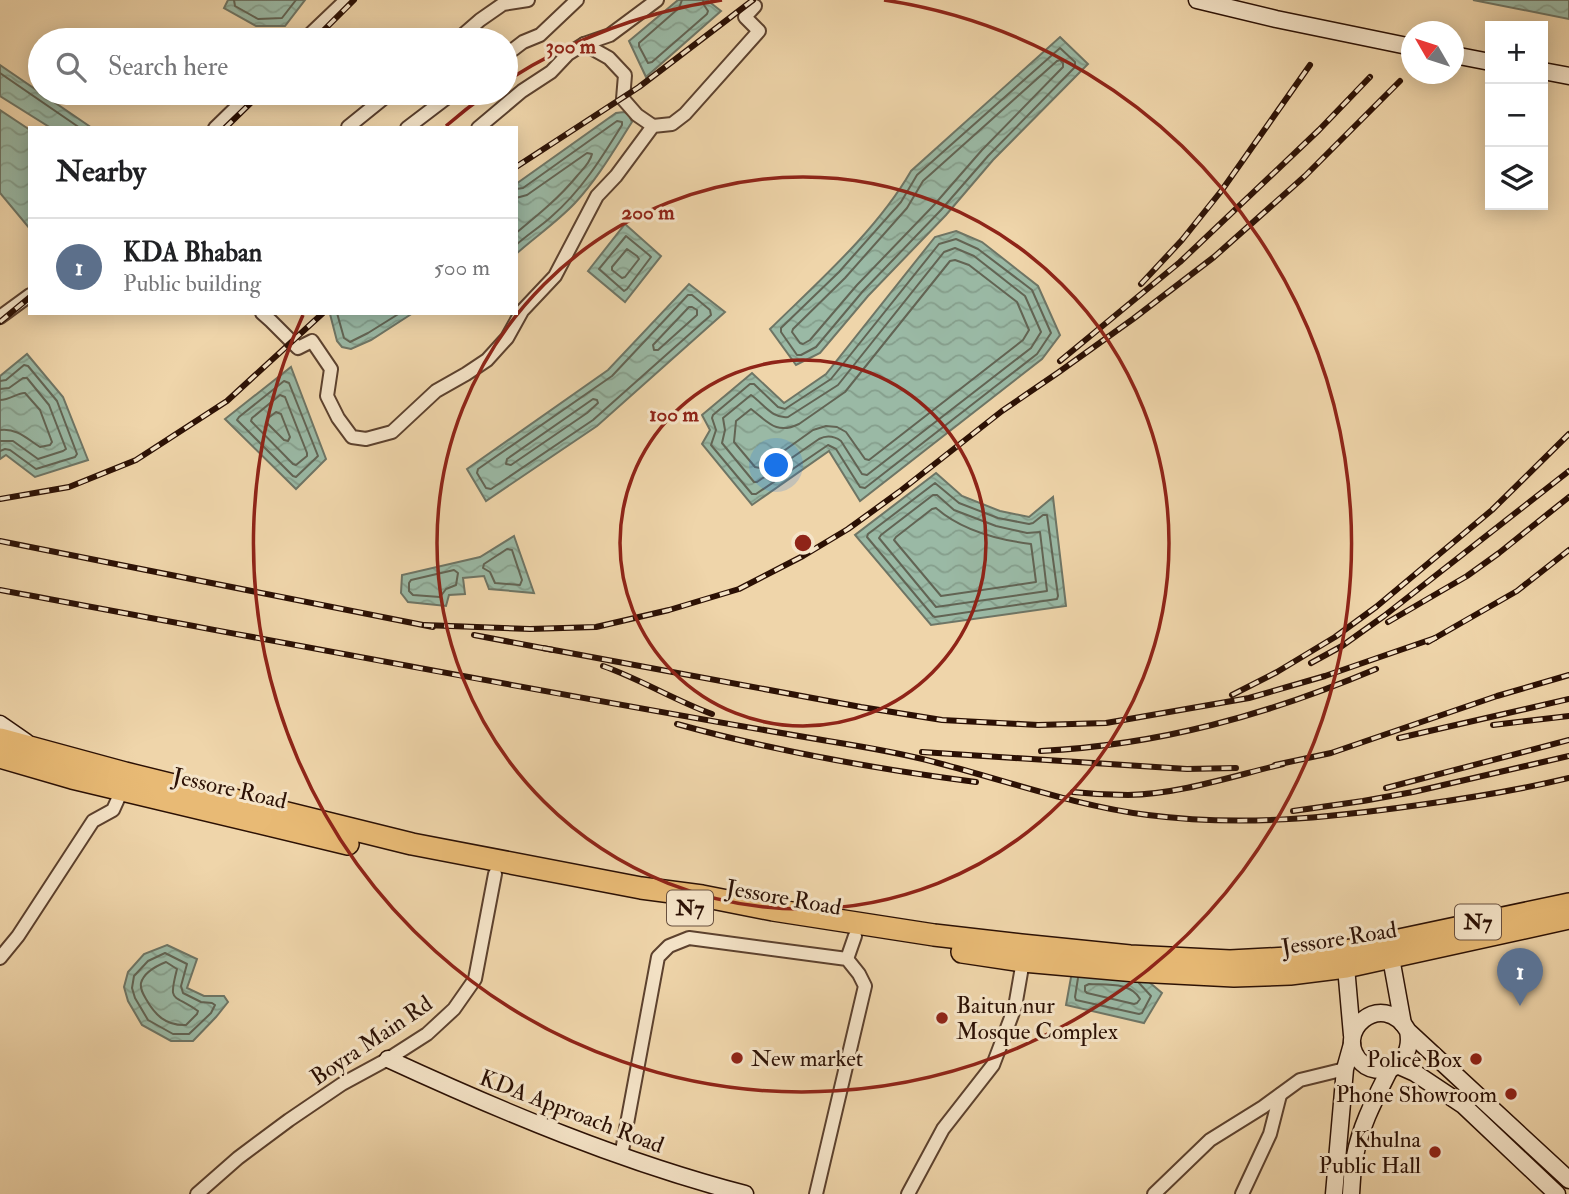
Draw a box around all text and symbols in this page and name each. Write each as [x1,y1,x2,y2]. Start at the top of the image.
north arrow [1401,21,1464,84]
map controls [1485,21,1548,210]
button: + [1485,21,1548,84]
search box [28,28,518,105]
text: 300 m [546,33,597,60]
icon: search [52,48,90,86]
text: Search here [108,51,228,83]
button: − [1485,84,1548,147]
button: layers [1485,147,1548,210]
text: Nearby [56,153,146,190]
text: 200 m [622,199,675,226]
text: KDA Bhaban [123,237,262,269]
text: 1 [75,253,83,282]
text: 500 m [434,253,490,282]
text: Public building [123,269,261,298]
text: 100 m [649,401,700,428]
your location [759,448,793,482]
centre of rings [791,531,815,555]
street label: Jessore Road [169,761,290,816]
street label: Jessore Road [723,873,844,922]
road number: N7 [667,890,713,926]
road number: N7 [1455,904,1501,940]
street label: Jessore Road [1278,915,1399,962]
pin: 1 [1497,948,1543,1006]
street label: Boyra Main Rd [305,989,438,1092]
place label: Baitun nur Mosque Complex [956,991,1118,1047]
marker: Baitun nur Mosque Complex [934,1010,950,1026]
place label: New market [751,1044,863,1073]
place label: Police Box [1366,1045,1462,1074]
marker: New market [729,1050,745,1066]
marker: Police Box [1468,1051,1484,1067]
street label: KDA Approach Road [475,1063,668,1161]
place label: Phone Showroom [1336,1080,1497,1109]
marker: Phone Showroom [1503,1086,1519,1102]
place label: Khulna Public Hall [1318,1125,1422,1180]
marker: Khulna Public Hall [1427,1144,1443,1160]

